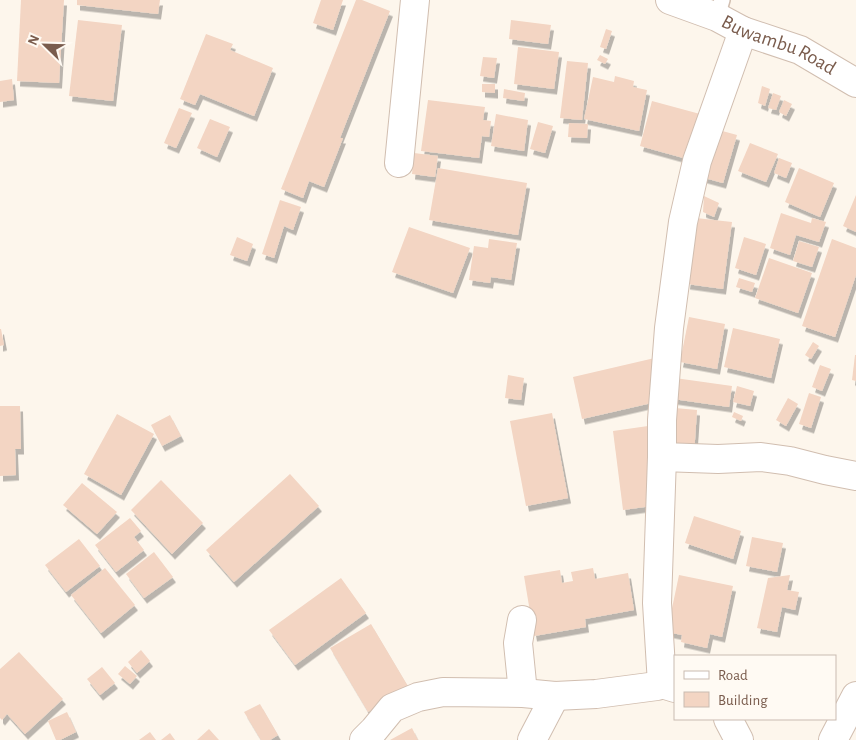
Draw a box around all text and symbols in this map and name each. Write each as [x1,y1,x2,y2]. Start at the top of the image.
street label: Buwambu Road [718,11,839,79]
north arrow [20,20,70,70]
text: N [26,33,42,48]
legend [674,655,836,720]
text: Road [718,668,748,683]
text: Building [718,693,768,708]

